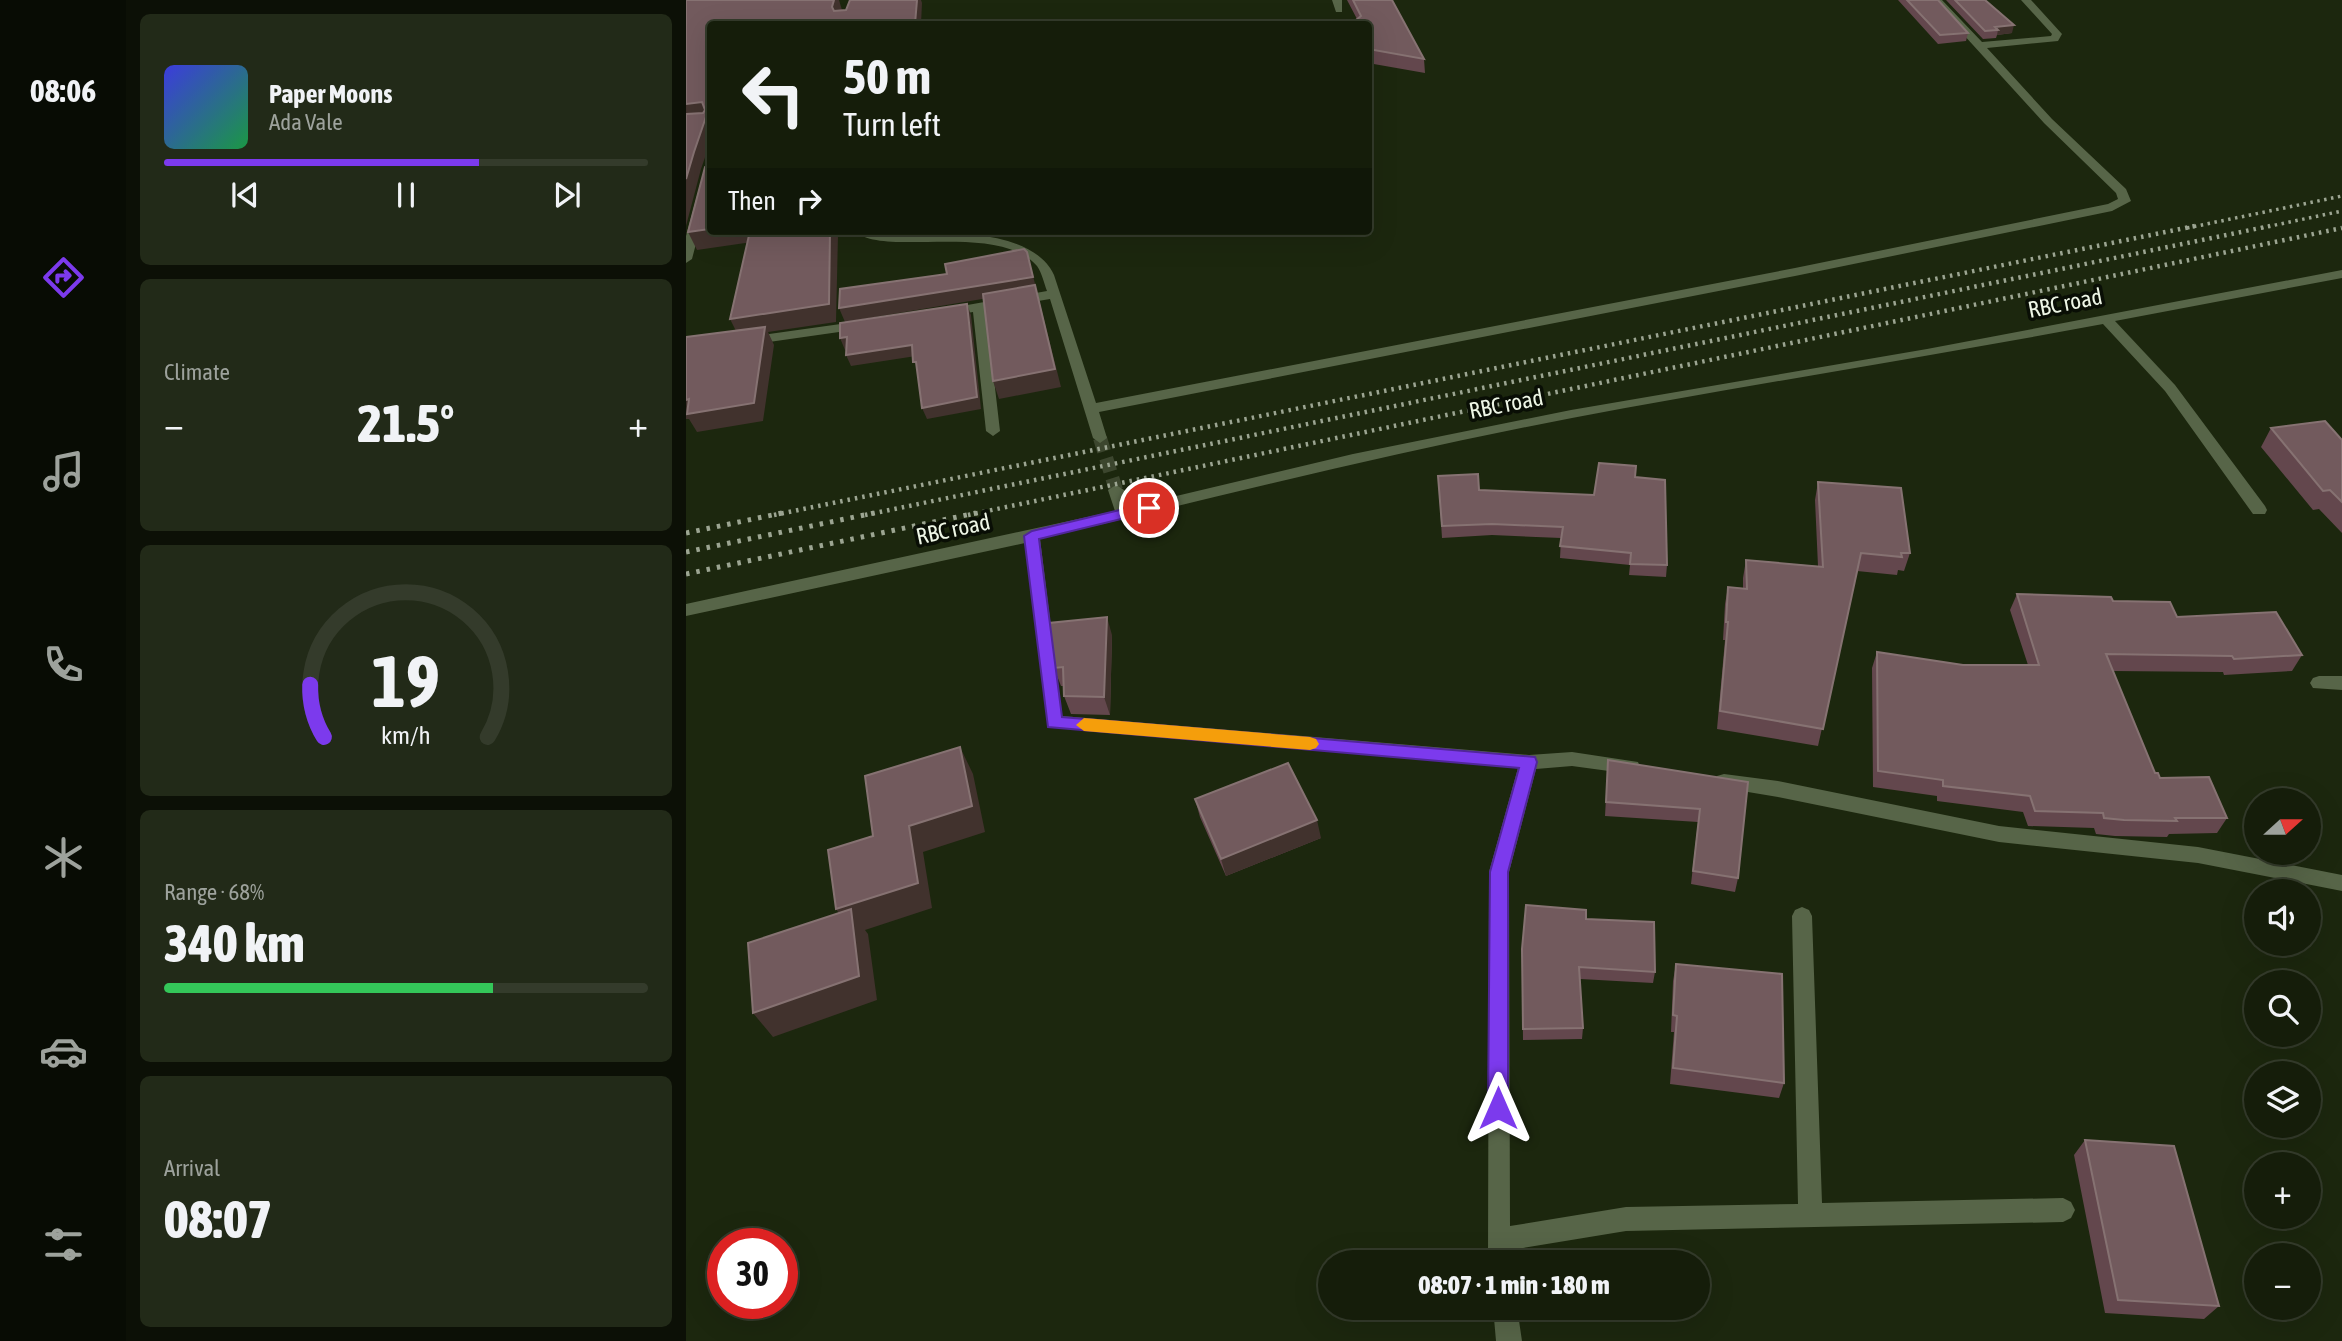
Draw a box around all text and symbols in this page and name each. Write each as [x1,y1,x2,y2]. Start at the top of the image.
text: 50 m [843,48,931,104]
icon: left [728,49,819,140]
text: 08:06 [30,72,96,109]
text: Paper Moons [269,79,392,109]
text: Turn left [843,106,941,143]
text: Ada Vale [269,109,343,135]
icon: previous [226,176,264,214]
icon: pause [387,176,425,214]
icon: next [548,176,586,214]
icon: right [790,182,828,220]
text: Then [728,186,776,216]
icon: directions [39,253,88,302]
street label: RBC road [2026,283,2104,323]
text: Climate [164,359,230,385]
street label: RBC road [1467,384,1545,424]
text: 21.5° [358,393,454,453]
text: − [164,402,184,445]
text: + [628,402,648,445]
icon: music [39,447,88,496]
pin [1119,478,1179,538]
icon: arrive [1130,489,1168,527]
street label: RBC road [914,508,992,550]
text: 19 [372,639,440,722]
icon: phone [39,640,88,689]
text: km/h [381,720,431,748]
north arrow [2244,788,2320,864]
map controls [2244,788,2321,1320]
icon: climate [39,833,88,882]
text: Range · 68% [164,879,264,905]
button: sound [2244,879,2321,956]
text: 340 km [164,913,305,973]
button: search [2244,970,2321,1047]
icon: car [39,1027,88,1076]
button: layers [2244,1061,2321,1138]
position arrow [1461,1071,1535,1145]
button: + [2244,1152,2321,1229]
text: Arrival [164,1155,220,1181]
text: 08:07 [164,1189,272,1249]
icon: filters [39,1220,88,1269]
speed limit sign: 30 [707,1228,798,1319]
button: − [2244,1243,2321,1320]
text: 08:07 · 1 min · 180 m [1418,1270,1610,1300]

